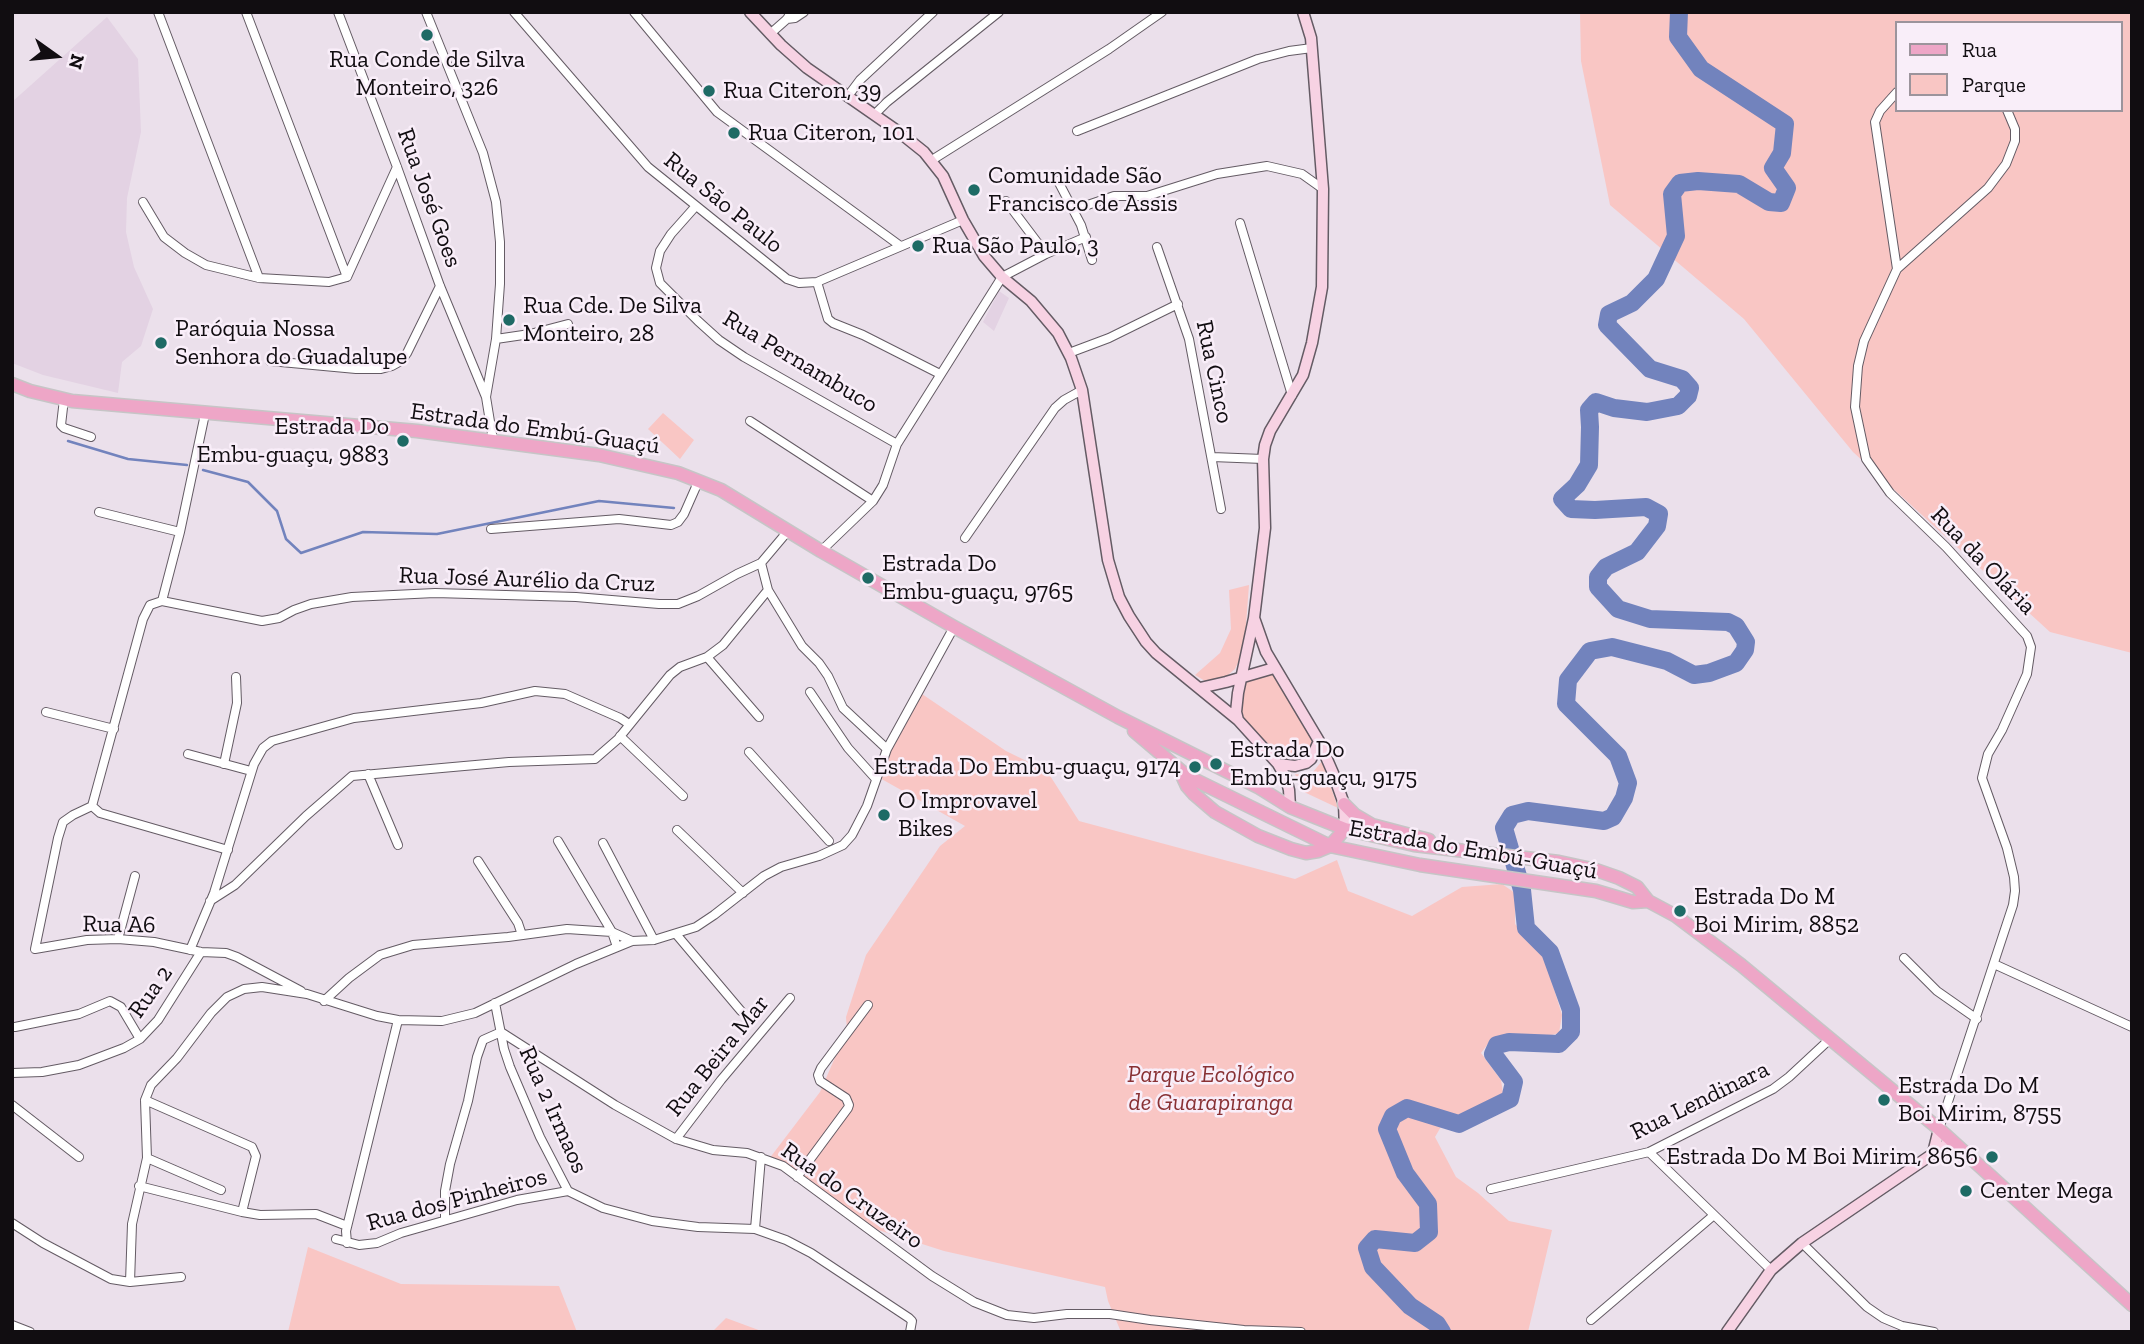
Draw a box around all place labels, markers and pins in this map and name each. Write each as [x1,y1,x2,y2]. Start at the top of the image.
marker: Rua Conde de Silva Monteiro, 326 [419,27,435,43]
place label: Rua Conde de Silva Monteiro, 326 [329,46,525,102]
place label: Rua Citeron, 39 [723,77,882,105]
marker: Rua Citeron, 39 [701,83,717,99]
place label: Rua Citeron, 101 [748,119,914,147]
marker: Rua Citeron, 101 [726,125,742,141]
place label: Comunidade São Francisco de Assis [988,162,1178,218]
marker: Comunidade São Francisco de Assis [966,182,982,198]
place label: Rua São Paulo, 3 [932,232,1099,260]
marker: Rua São Paulo, 3 [910,238,926,254]
place label: Rua Cde. De Silva Monteiro, 28 [523,292,702,348]
marker: Rua Cde. De Silva Monteiro, 28 [501,312,517,328]
place label: Paróquia Nossa Senhora do Guadalupe [175,315,407,371]
marker: Paróquia Nossa Senhora do Guadalupe [153,335,169,351]
place label: Estrada Do Embu-guaçu, 9883 [197,413,389,469]
marker: Estrada Do Embu-guaçu, 9883 [395,433,411,449]
place label: Estrada Do Embu-guaçu, 9765 [882,550,1073,606]
marker: Estrada Do Embu-guaçu, 9765 [860,570,876,586]
place label: Estrada Do Embu-guaçu, 9175 [1230,736,1417,792]
place label: Estrada Do Embu-guaçu, 9174 [874,753,1181,781]
marker: Estrada Do Embu-guaçu, 9175 [1208,756,1224,772]
marker: Estrada Do Embu-guaçu, 9174 [1187,759,1203,775]
place label: O Improvavel Bikes [898,787,1037,843]
marker: O Improvavel Bikes [876,807,892,823]
place label: Estrada Do M Boi Mirim, 8852 [1694,883,1859,939]
marker: Estrada Do M Boi Mirim, 8852 [1672,903,1688,919]
place label: Estrada Do M Boi Mirim, 8755 [1898,1072,2061,1128]
marker: Estrada Do M Boi Mirim, 8755 [1876,1092,1892,1108]
place label: Estrada Do M Boi Mirim, 8656 [1666,1143,1978,1171]
marker: Estrada Do M Boi Mirim, 8656 [1984,1149,2000,1165]
place label: Center Mega [1980,1177,2113,1205]
marker: Center Mega [1958,1183,1974,1199]

